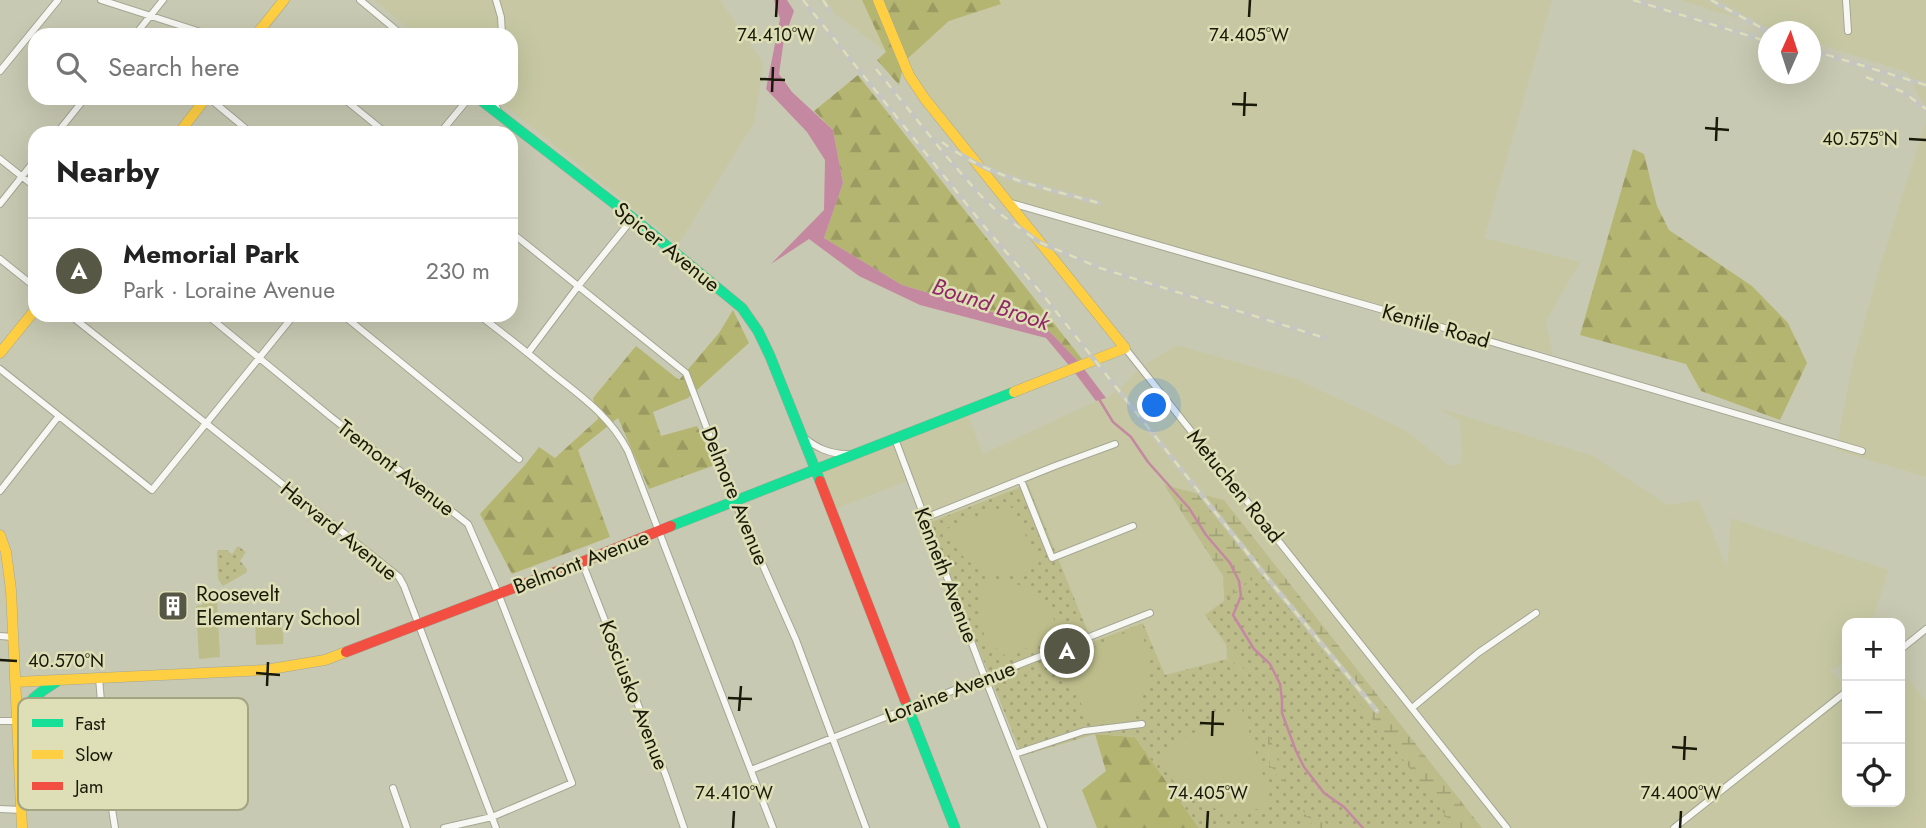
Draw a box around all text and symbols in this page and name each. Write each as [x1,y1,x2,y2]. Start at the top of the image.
north arrow [1758,21,1821,84]
text: 74.410°W [737,22,815,48]
text: 74.405°W [1209,22,1289,48]
search box [28,28,518,105]
icon: search [52,48,90,86]
text: Search here [108,48,240,86]
text: 40.575°N [1822,126,1898,152]
text: Nearby [56,150,159,193]
street label: Spicer Avenue [608,195,727,299]
text: Memorial Park [123,235,300,273]
text: A [71,254,87,288]
text: 230 m [426,254,490,288]
water label: Bound Brook [928,269,1055,339]
text: Park · Loraine Avenue [123,273,335,307]
street label: Kentile Road [1379,296,1493,356]
your location [1137,388,1171,422]
street label: Tremont Avenue [331,413,461,523]
street label: Delmore Avenue [694,422,777,570]
street label: Metuchen Road [1180,423,1290,549]
street label: Harvard Avenue [274,474,404,588]
street label: Kenneth Avenue [906,503,986,647]
street label: Belmont Avenue [509,522,653,602]
place label: Roosevelt Elementary School [196,579,360,633]
building icon: Roosevelt Elementary School [156,589,190,623]
street label: Kosciusko Avenue [592,616,676,774]
map controls [1842,618,1905,807]
button: + [1842,618,1905,681]
pin: A [1044,625,1090,677]
text: 40.570°N [28,648,104,674]
street label: Loraine Avenue [881,653,1020,731]
button: − [1842,681,1905,744]
legend [18,698,248,810]
text: Fast [75,710,106,737]
text: Slow [75,741,113,768]
button: locate [1842,744,1905,807]
text: Jam [72,773,104,800]
text: 74.410°W [695,780,773,806]
text: 74.405°W [1168,780,1248,806]
text: 74.400°W [1641,780,1721,806]

